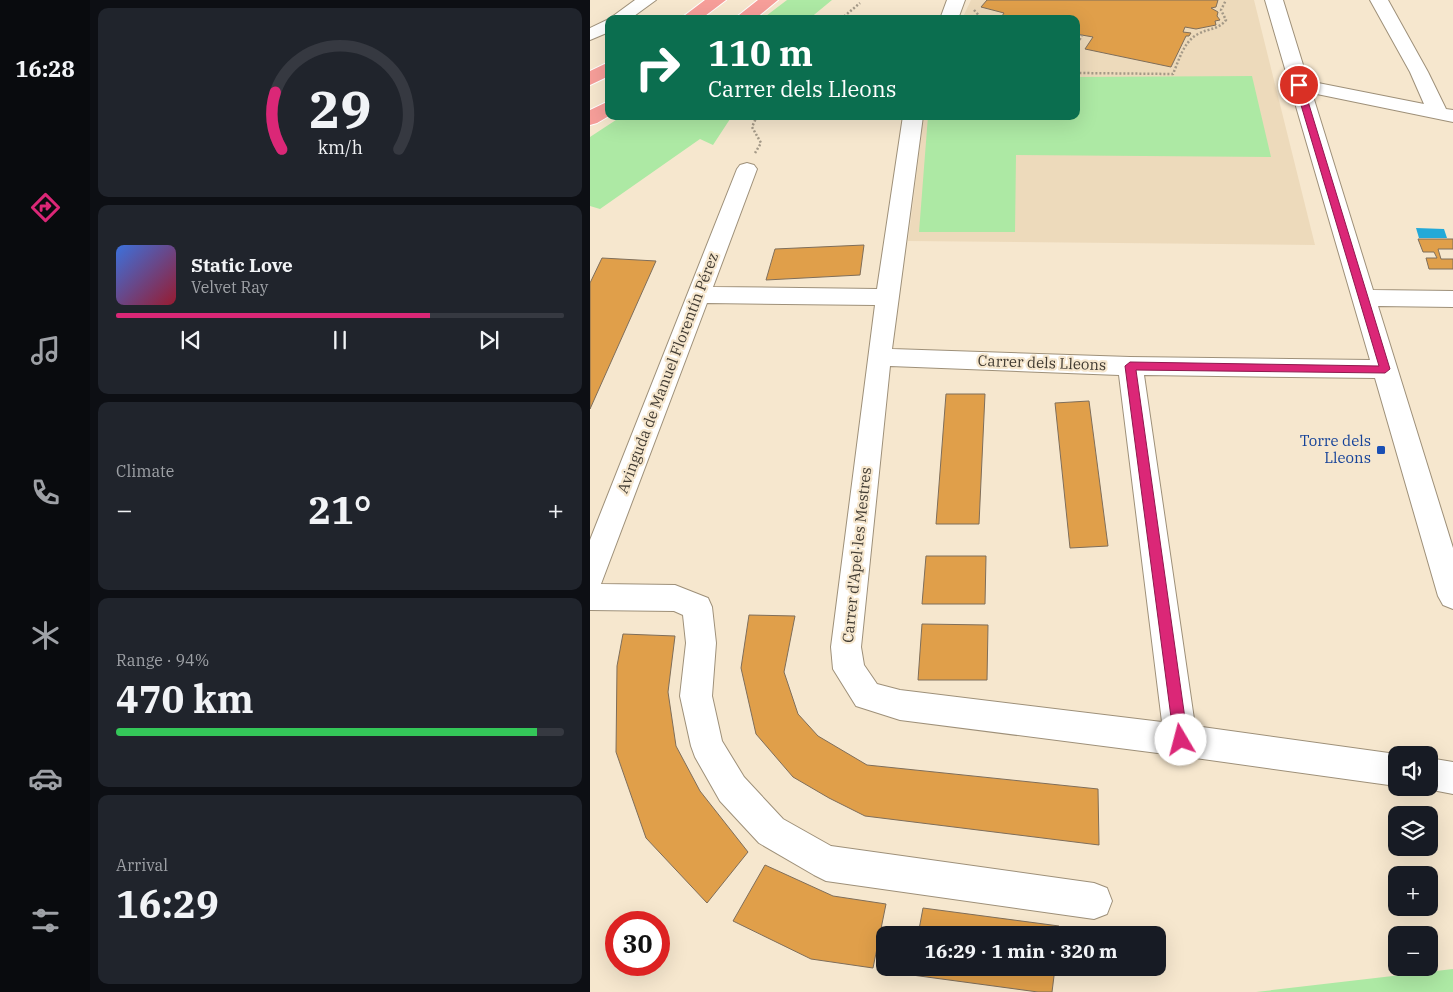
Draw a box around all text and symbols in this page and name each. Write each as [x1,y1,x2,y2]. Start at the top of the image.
text: 110 m [708,30,813,76]
icon: right [625,35,690,100]
text: 16:28 [15,54,75,83]
pin [1278,64,1320,106]
icon: arrive [1285,71,1313,99]
text: Carrer dels Lleons [708,74,896,103]
text: 29 [309,75,371,142]
text: km/h [317,136,363,159]
icon: directions [28,190,63,225]
street label: Avinguda de Manuel Florentín Pérez [613,250,722,496]
text: Static Love [191,253,293,277]
text: Velvet Ray [191,277,268,297]
icon: previous [177,326,205,354]
icon: pause [326,326,354,354]
icon: next [475,326,503,354]
icon: music [28,333,63,368]
street label: Carrer dels Lleons [977,351,1107,374]
place label: Torre dels Lleons [1300,431,1371,467]
marker: Torre dels Lleons [1375,444,1387,456]
text: Climate [116,461,174,481]
street label: Carrer d'Apel·les Mestres [838,466,875,644]
icon: phone [28,475,63,510]
text: 21° [308,485,372,534]
text: − [116,491,133,528]
text: + [547,491,564,528]
icon: climate [28,618,63,653]
text: Range · 94% [116,650,209,670]
text: 470 km [116,674,254,723]
position arrow [1154,713,1206,765]
map controls [1388,746,1438,976]
button: sound [1388,746,1438,796]
icon: car [28,761,63,796]
button: layers [1388,806,1438,856]
text: Arrival [116,855,168,875]
button: + [1388,866,1438,916]
text: 16:29 [116,879,219,928]
icon: filters [28,903,63,938]
speed limit sign: 30 [605,911,670,976]
button: − [1388,926,1438,976]
text: 16:29 · 1 min · 320 m [925,939,1117,963]

